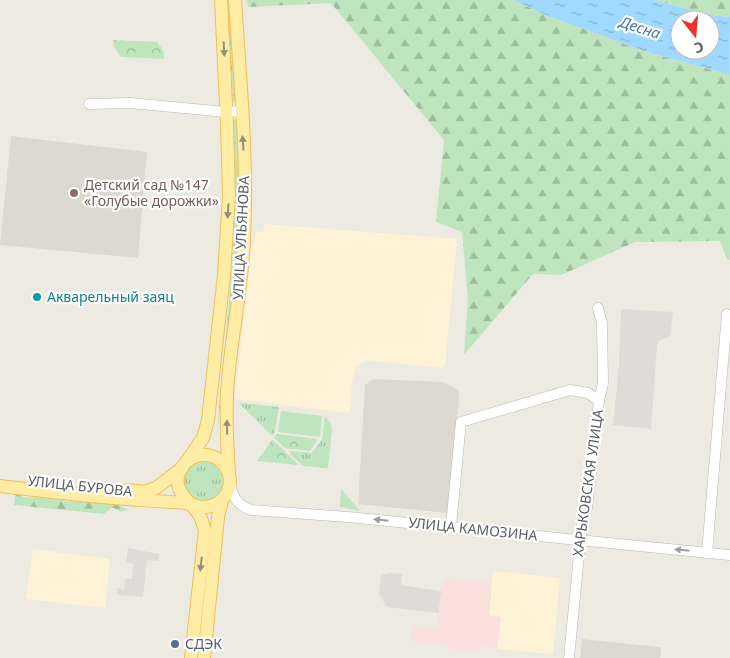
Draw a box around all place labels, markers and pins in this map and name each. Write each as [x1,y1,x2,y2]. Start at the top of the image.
place label: Детский сад №147 «Голубые дорожки» [84,175,219,210]
marker: Детский сад №147 «Голубые дорожки» [68,187,80,199]
place label: Акварельный заяц [47,287,174,306]
marker: Акварельный заяц [31,291,43,303]
place label: СДЭК [185,634,222,653]
marker: СДЭК [169,638,181,650]

